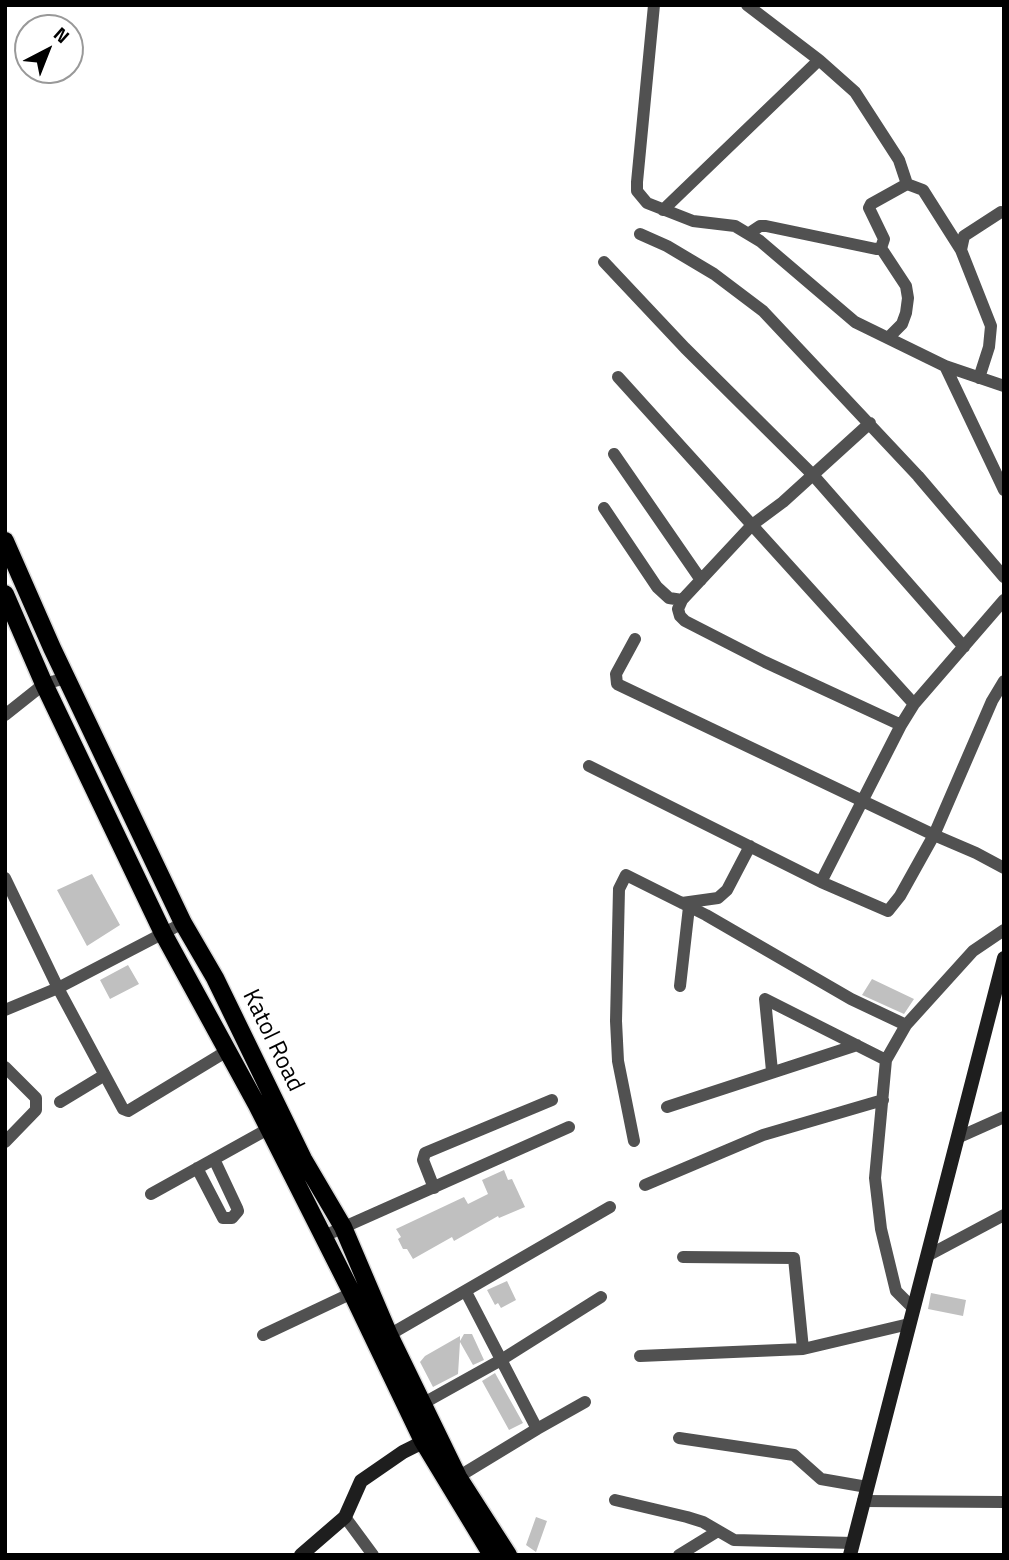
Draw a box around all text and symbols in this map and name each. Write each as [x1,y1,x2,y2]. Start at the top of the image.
north arrow [14,14,84,84]
text: N [47,19,77,50]
street label: Katol Road [235,985,309,1097]

